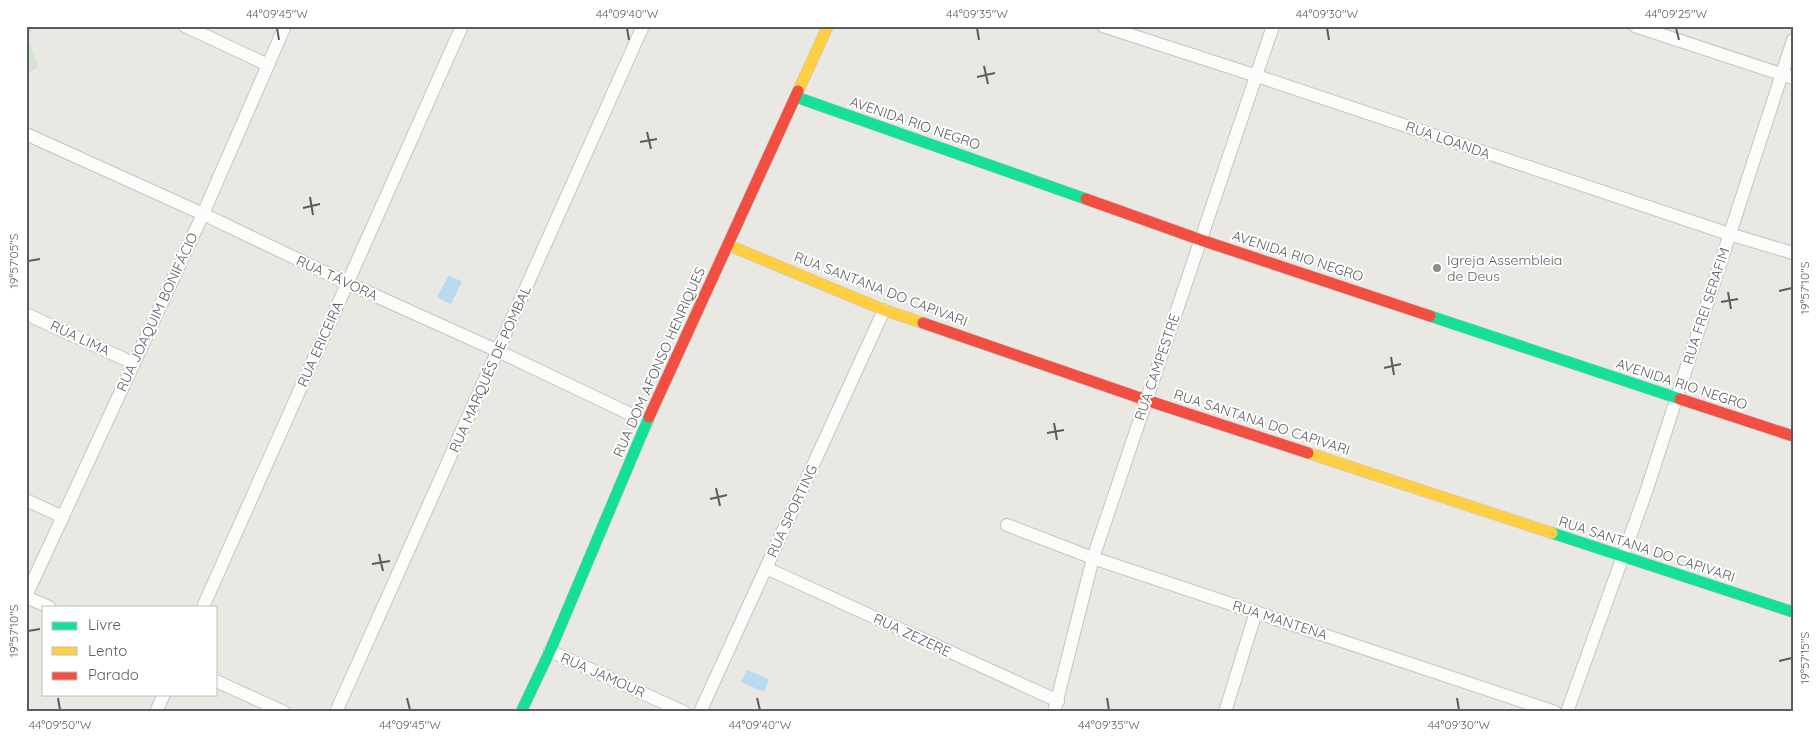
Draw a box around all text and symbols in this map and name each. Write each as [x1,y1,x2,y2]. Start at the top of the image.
text: 44°09'45"W [246,6,308,21]
text: 44°09'40"W [596,6,659,21]
text: 44°09'35"W [946,6,1008,21]
text: 44°09'30"W [1296,6,1359,21]
text: 44°09'25"W [1645,6,1707,21]
street label: AVENIDA RIO NEGRO [847,92,983,154]
street label: RUA LOANDA [1403,117,1493,163]
street label: AVENIDA RIO NEGRO [1230,226,1366,286]
street label: RUA JOAQUIM BONIFÁCIO [112,229,202,394]
text: 19°57'05"S [6,233,21,289]
street label: RUA FREI SERAFIM [1679,245,1733,367]
street label: RUA SANTANA DO CAPIVARI [792,248,970,330]
street label: RUA TÁVORA [293,251,381,305]
place label: Igreja Assembleia de Deus [1447,251,1562,285]
text: 19°57'10"S [1797,261,1812,315]
marker: Igreja Assembleia de Deus [1431,262,1443,274]
street label: RUA DOM AFONSO HENRIQUES [609,264,709,460]
street label: RUA MARQUÊS DE POMBAL [445,282,535,455]
street label: RUA ERICEIRA [293,298,347,390]
street label: RUA CAMPESTRE [1130,311,1184,423]
street label: RUA LIMA [47,316,113,360]
street label: AVENIDA RIO NEGRO [1614,354,1750,414]
street label: RUA SANTANA DO CAPIVARI [1171,385,1353,459]
street label: RUA SPORTING [763,462,821,560]
street label: RUA SANTANA DO CAPIVARI [1556,512,1738,586]
street label: RUA MANTENA [1230,596,1330,644]
text: 19°57'10"S [6,604,21,658]
legend [42,606,218,696]
street label: RUA ZEZERE [870,609,954,661]
text: Livre [88,615,121,634]
text: 19°57'15"S [1797,632,1812,684]
text: Lento [88,641,127,660]
street label: RUA JAMOUR [558,648,648,702]
text: Parado [88,665,139,684]
text: 44°09'50"W [29,717,92,732]
text: 44°09'45"W [379,717,441,732]
text: 44°09'40"W [729,717,792,732]
text: 44°09'35"W [1078,717,1140,732]
text: 44°09'30"W [1428,717,1491,732]

